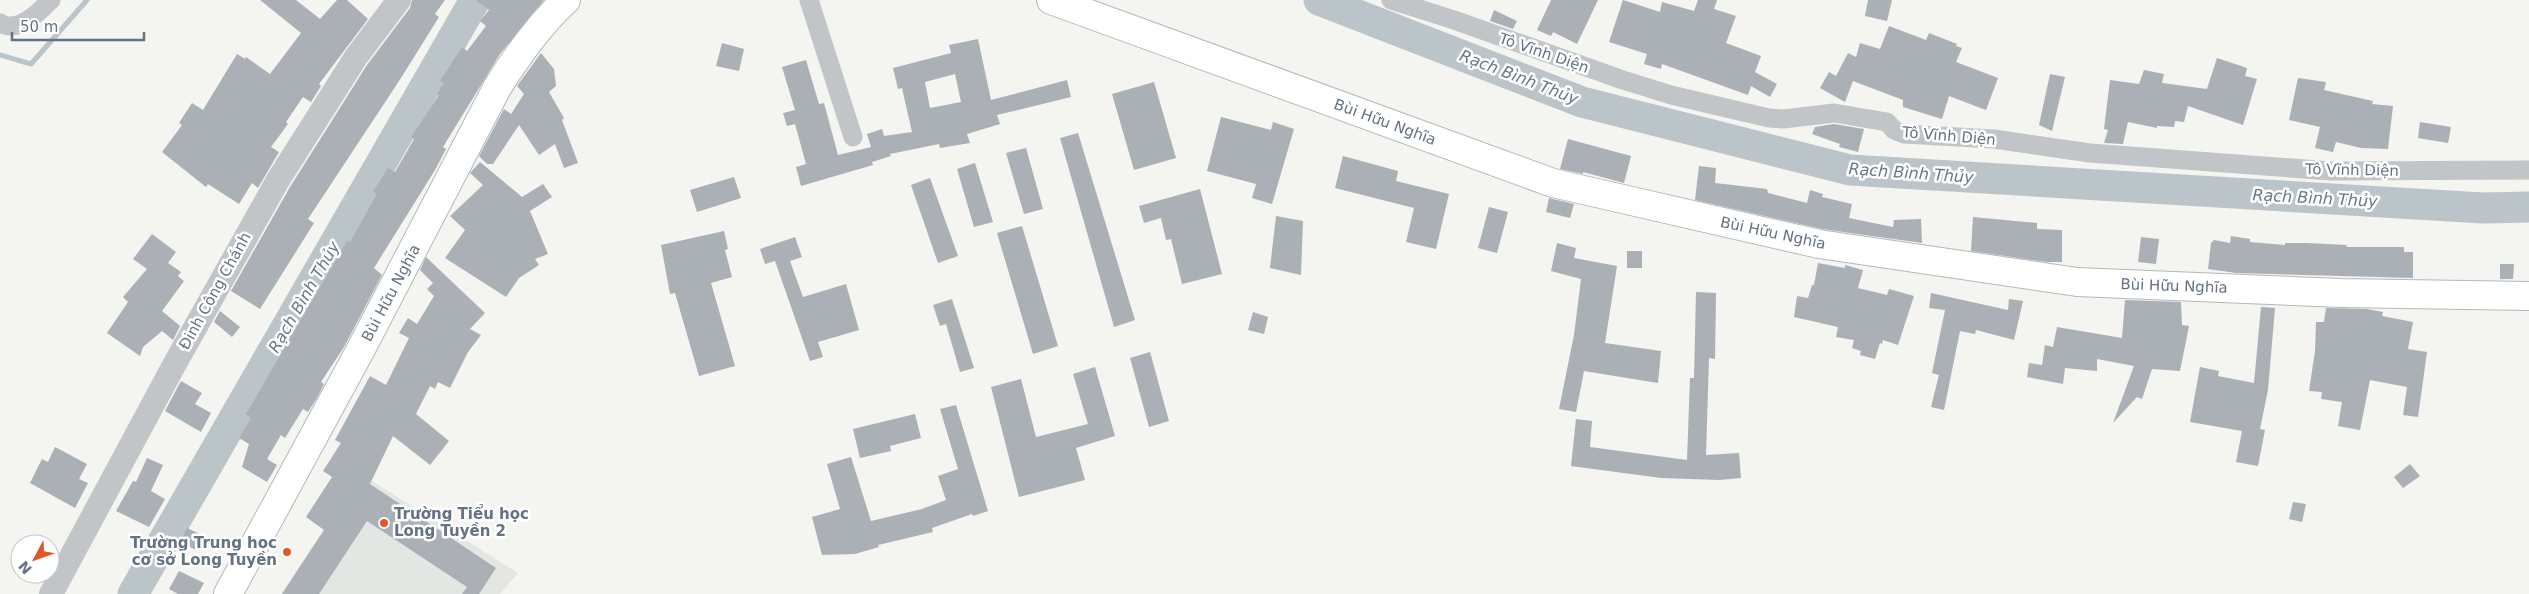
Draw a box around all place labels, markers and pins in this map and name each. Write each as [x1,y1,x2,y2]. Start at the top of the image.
place label: Trường Tiểu học Long Tuyền 2 [394,504,529,540]
marker: Trường Tiểu học Long Tuyền 2 [378,517,390,529]
place label: Trường Trung học cơ sở Long Tuyền [130,534,277,569]
marker: Trường Trung học cơ sở Long Tuyền [281,546,293,558]

